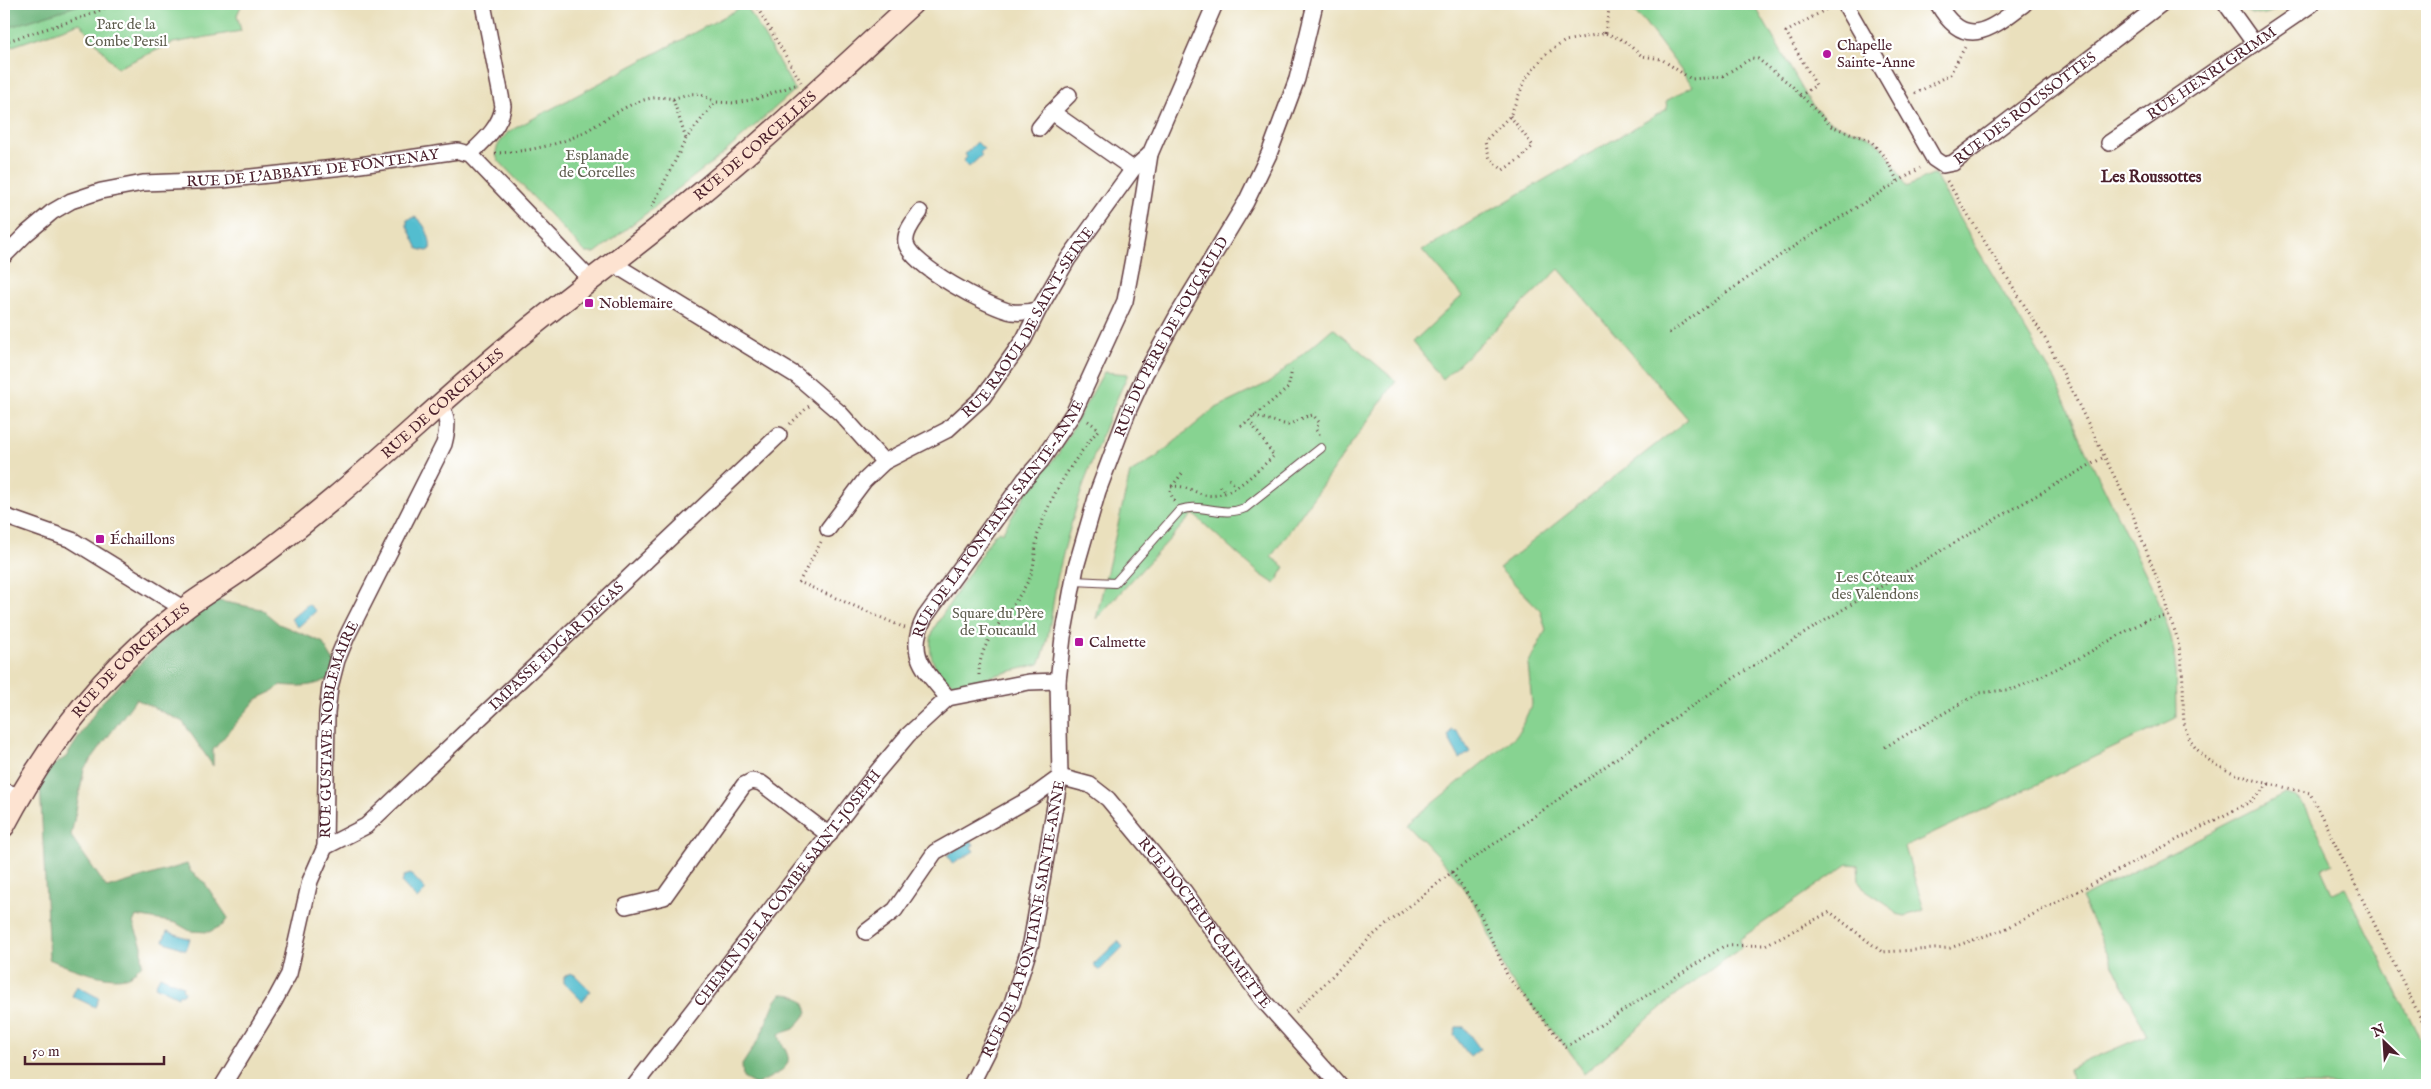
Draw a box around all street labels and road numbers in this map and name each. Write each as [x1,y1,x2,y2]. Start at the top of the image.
street label: RUE HENRI GRIMM [2143,22,2280,124]
street label: RUE DES ROUSSOTTES [1950,48,2100,169]
street label: RUE DE CORCELLES [690,87,821,205]
street label: RUE DE L'ABBAYE DE FONTENAY [186,145,441,191]
street label: RUE RAOUL DE SAINT-SEINE [958,223,1098,422]
street label: RUE DU PÈRE DE FOUCAULD [1110,233,1233,439]
street label: RUE DE CORCELLES [377,344,508,463]
street label: RUE DE LA FONTAINE SAINTE-ANNE [909,397,1088,640]
street label: IMPASSE EDGAR DEGAS [485,578,628,715]
street label: RUE DE CORCELLES [68,599,194,722]
street label: RUE GUSTAVE NOBLEMAIRE [316,618,363,839]
street label: CHEMIN DE LA COMBE SAINT-JOSEPH [690,766,885,1011]
street label: RUE DE LA FONTAINE SAINTE-ANNE [977,779,1069,1061]
street label: RUE DOCTEUR CALMETTE [1134,834,1275,1013]

